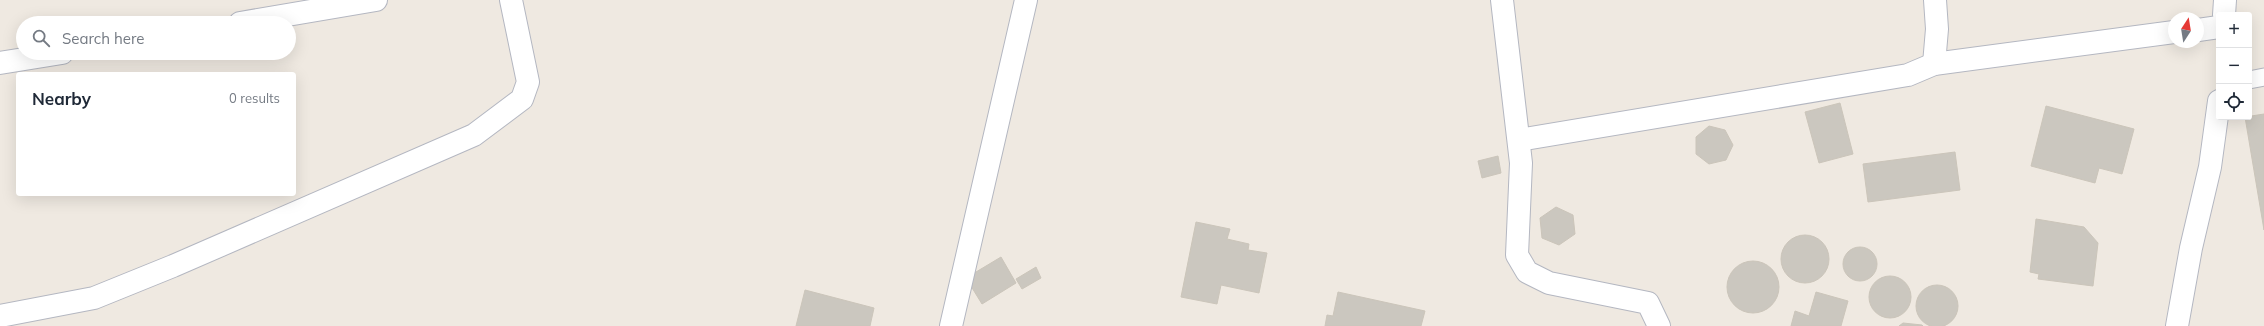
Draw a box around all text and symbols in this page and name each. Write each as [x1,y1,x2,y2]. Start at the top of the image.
north arrow [2168,12,2204,48]
map controls [2216,12,2252,120]
button: + [2216,12,2252,48]
search box [16,16,296,60]
icon: search [30,27,52,49]
text: Search here [62,29,144,48]
button: − [2216,48,2252,84]
button: locate [2216,84,2252,120]
text: Nearby [32,88,91,109]
text: 0 results [229,90,280,106]

